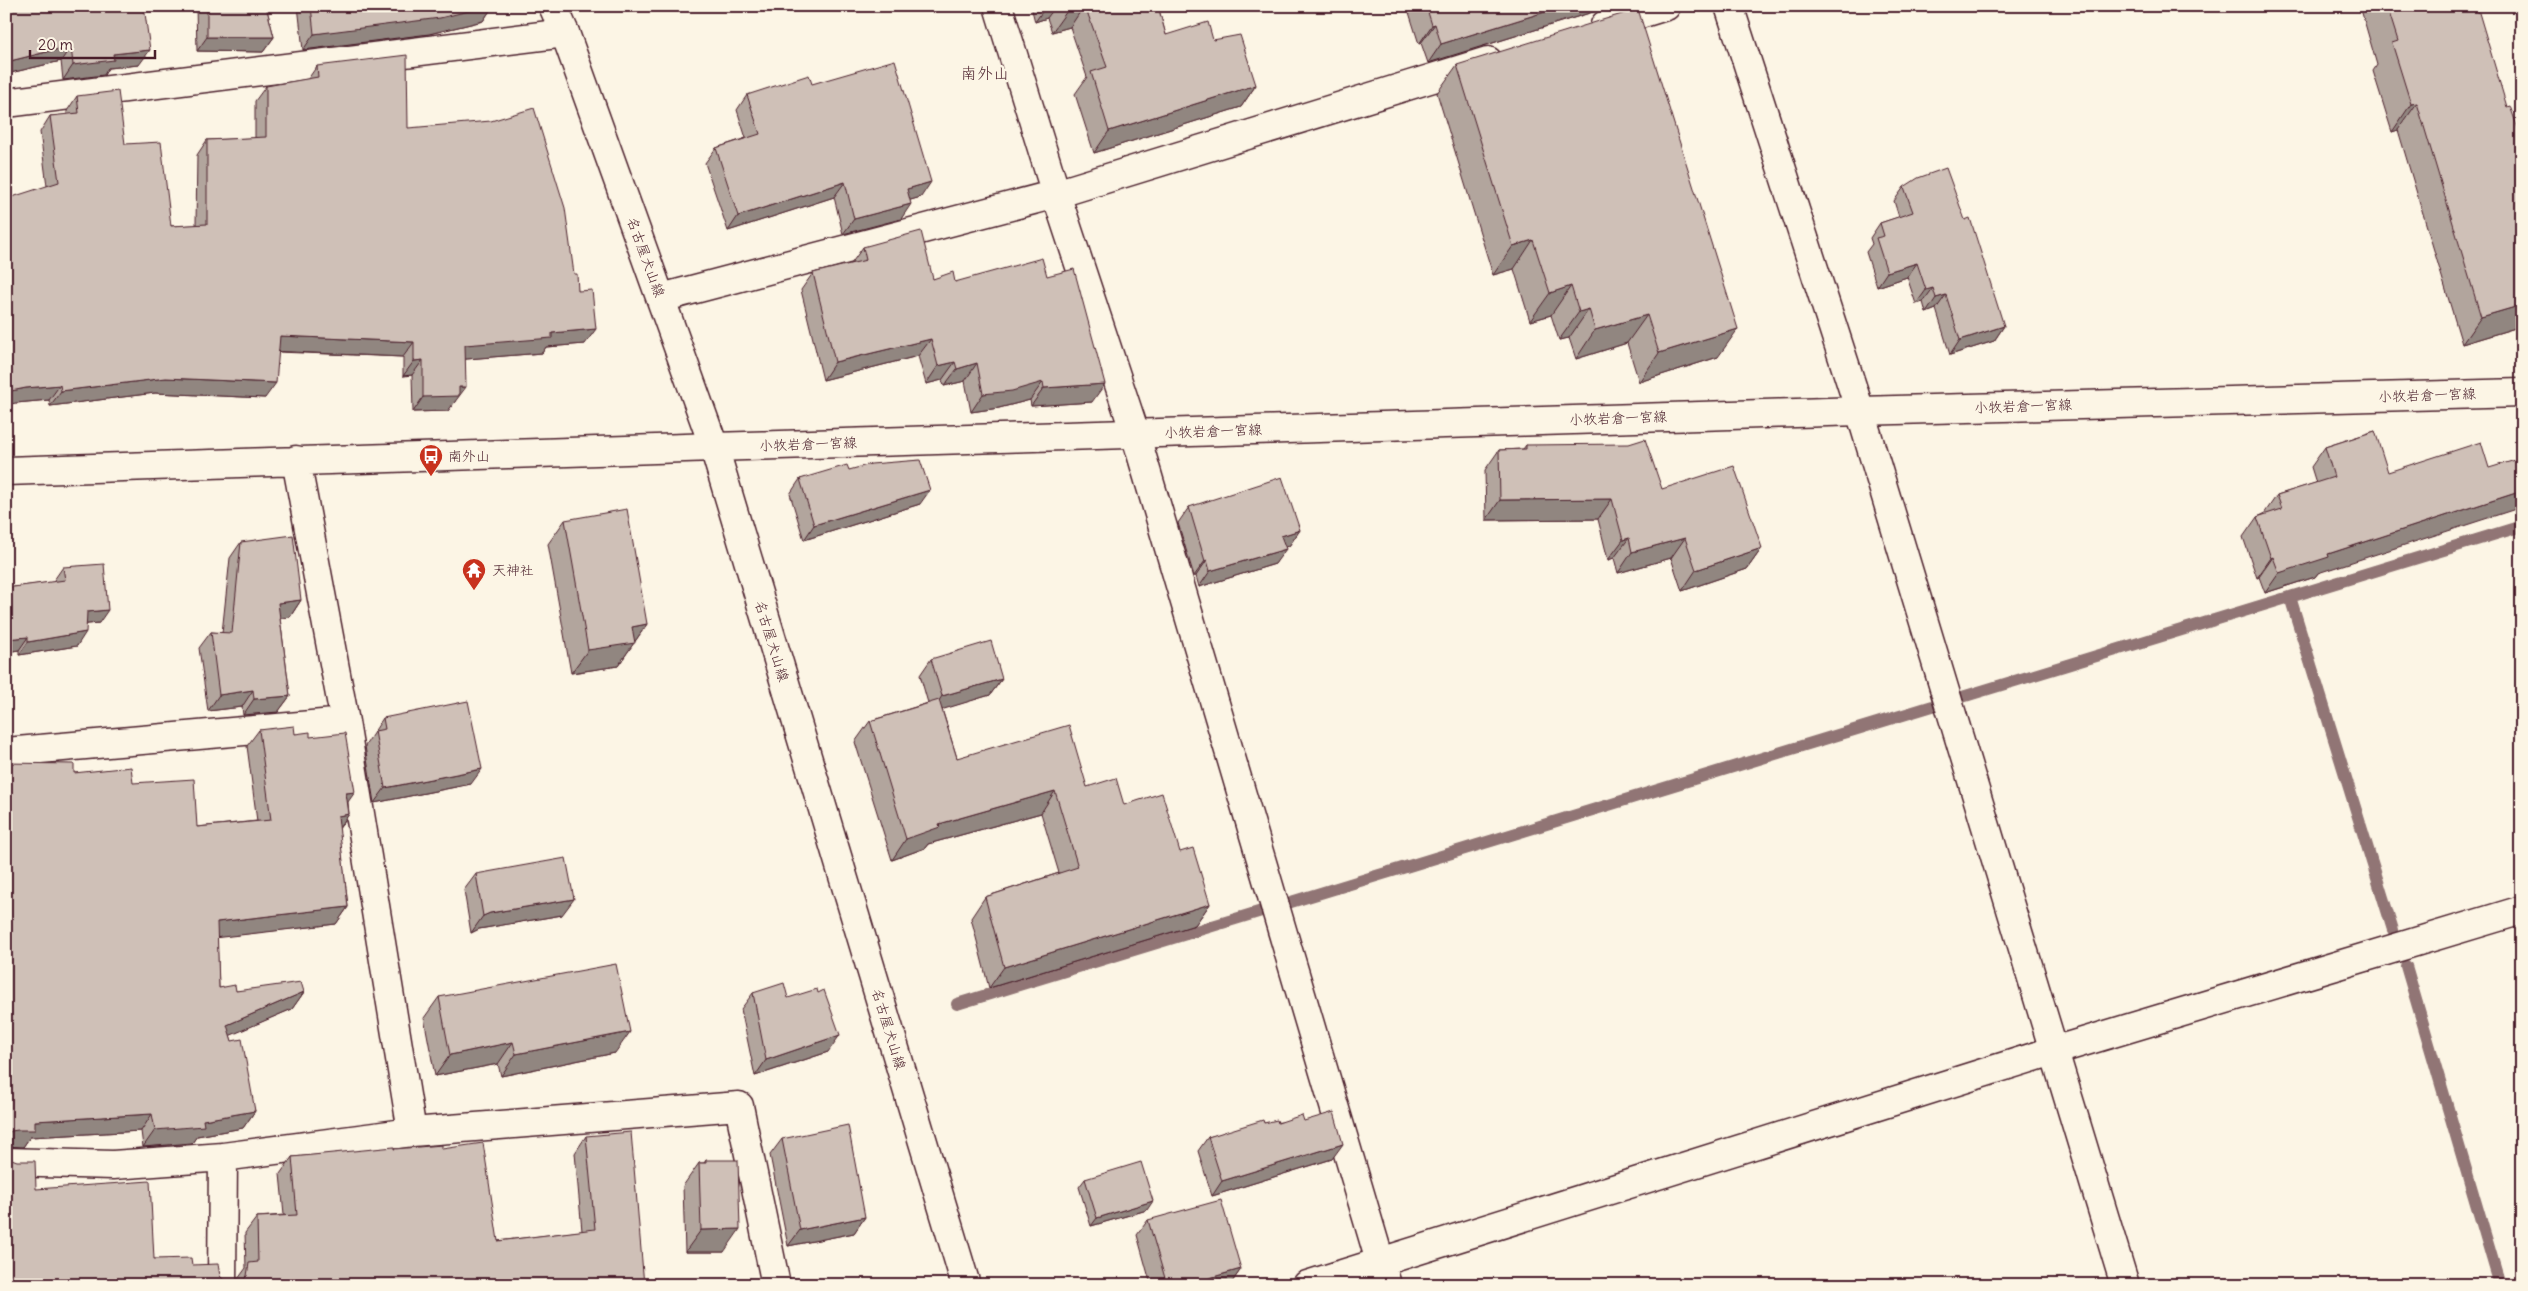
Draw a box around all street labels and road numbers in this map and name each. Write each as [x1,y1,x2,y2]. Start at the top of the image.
street label: 名古屋犬山線 [623,214,669,300]
street label: 小牧岩倉一宮線 [2378,384,2476,406]
street label: 小牧岩倉一宮線 [1974,395,2072,417]
street label: 小牧岩倉一宮線 [1569,407,1667,429]
street label: 小牧岩倉一宮線 [1164,420,1262,442]
street label: 小牧岩倉一宮線 [759,433,857,455]
street label: 名古屋犬山線 [751,598,793,684]
street label: 名古屋犬山線 [868,986,910,1072]

